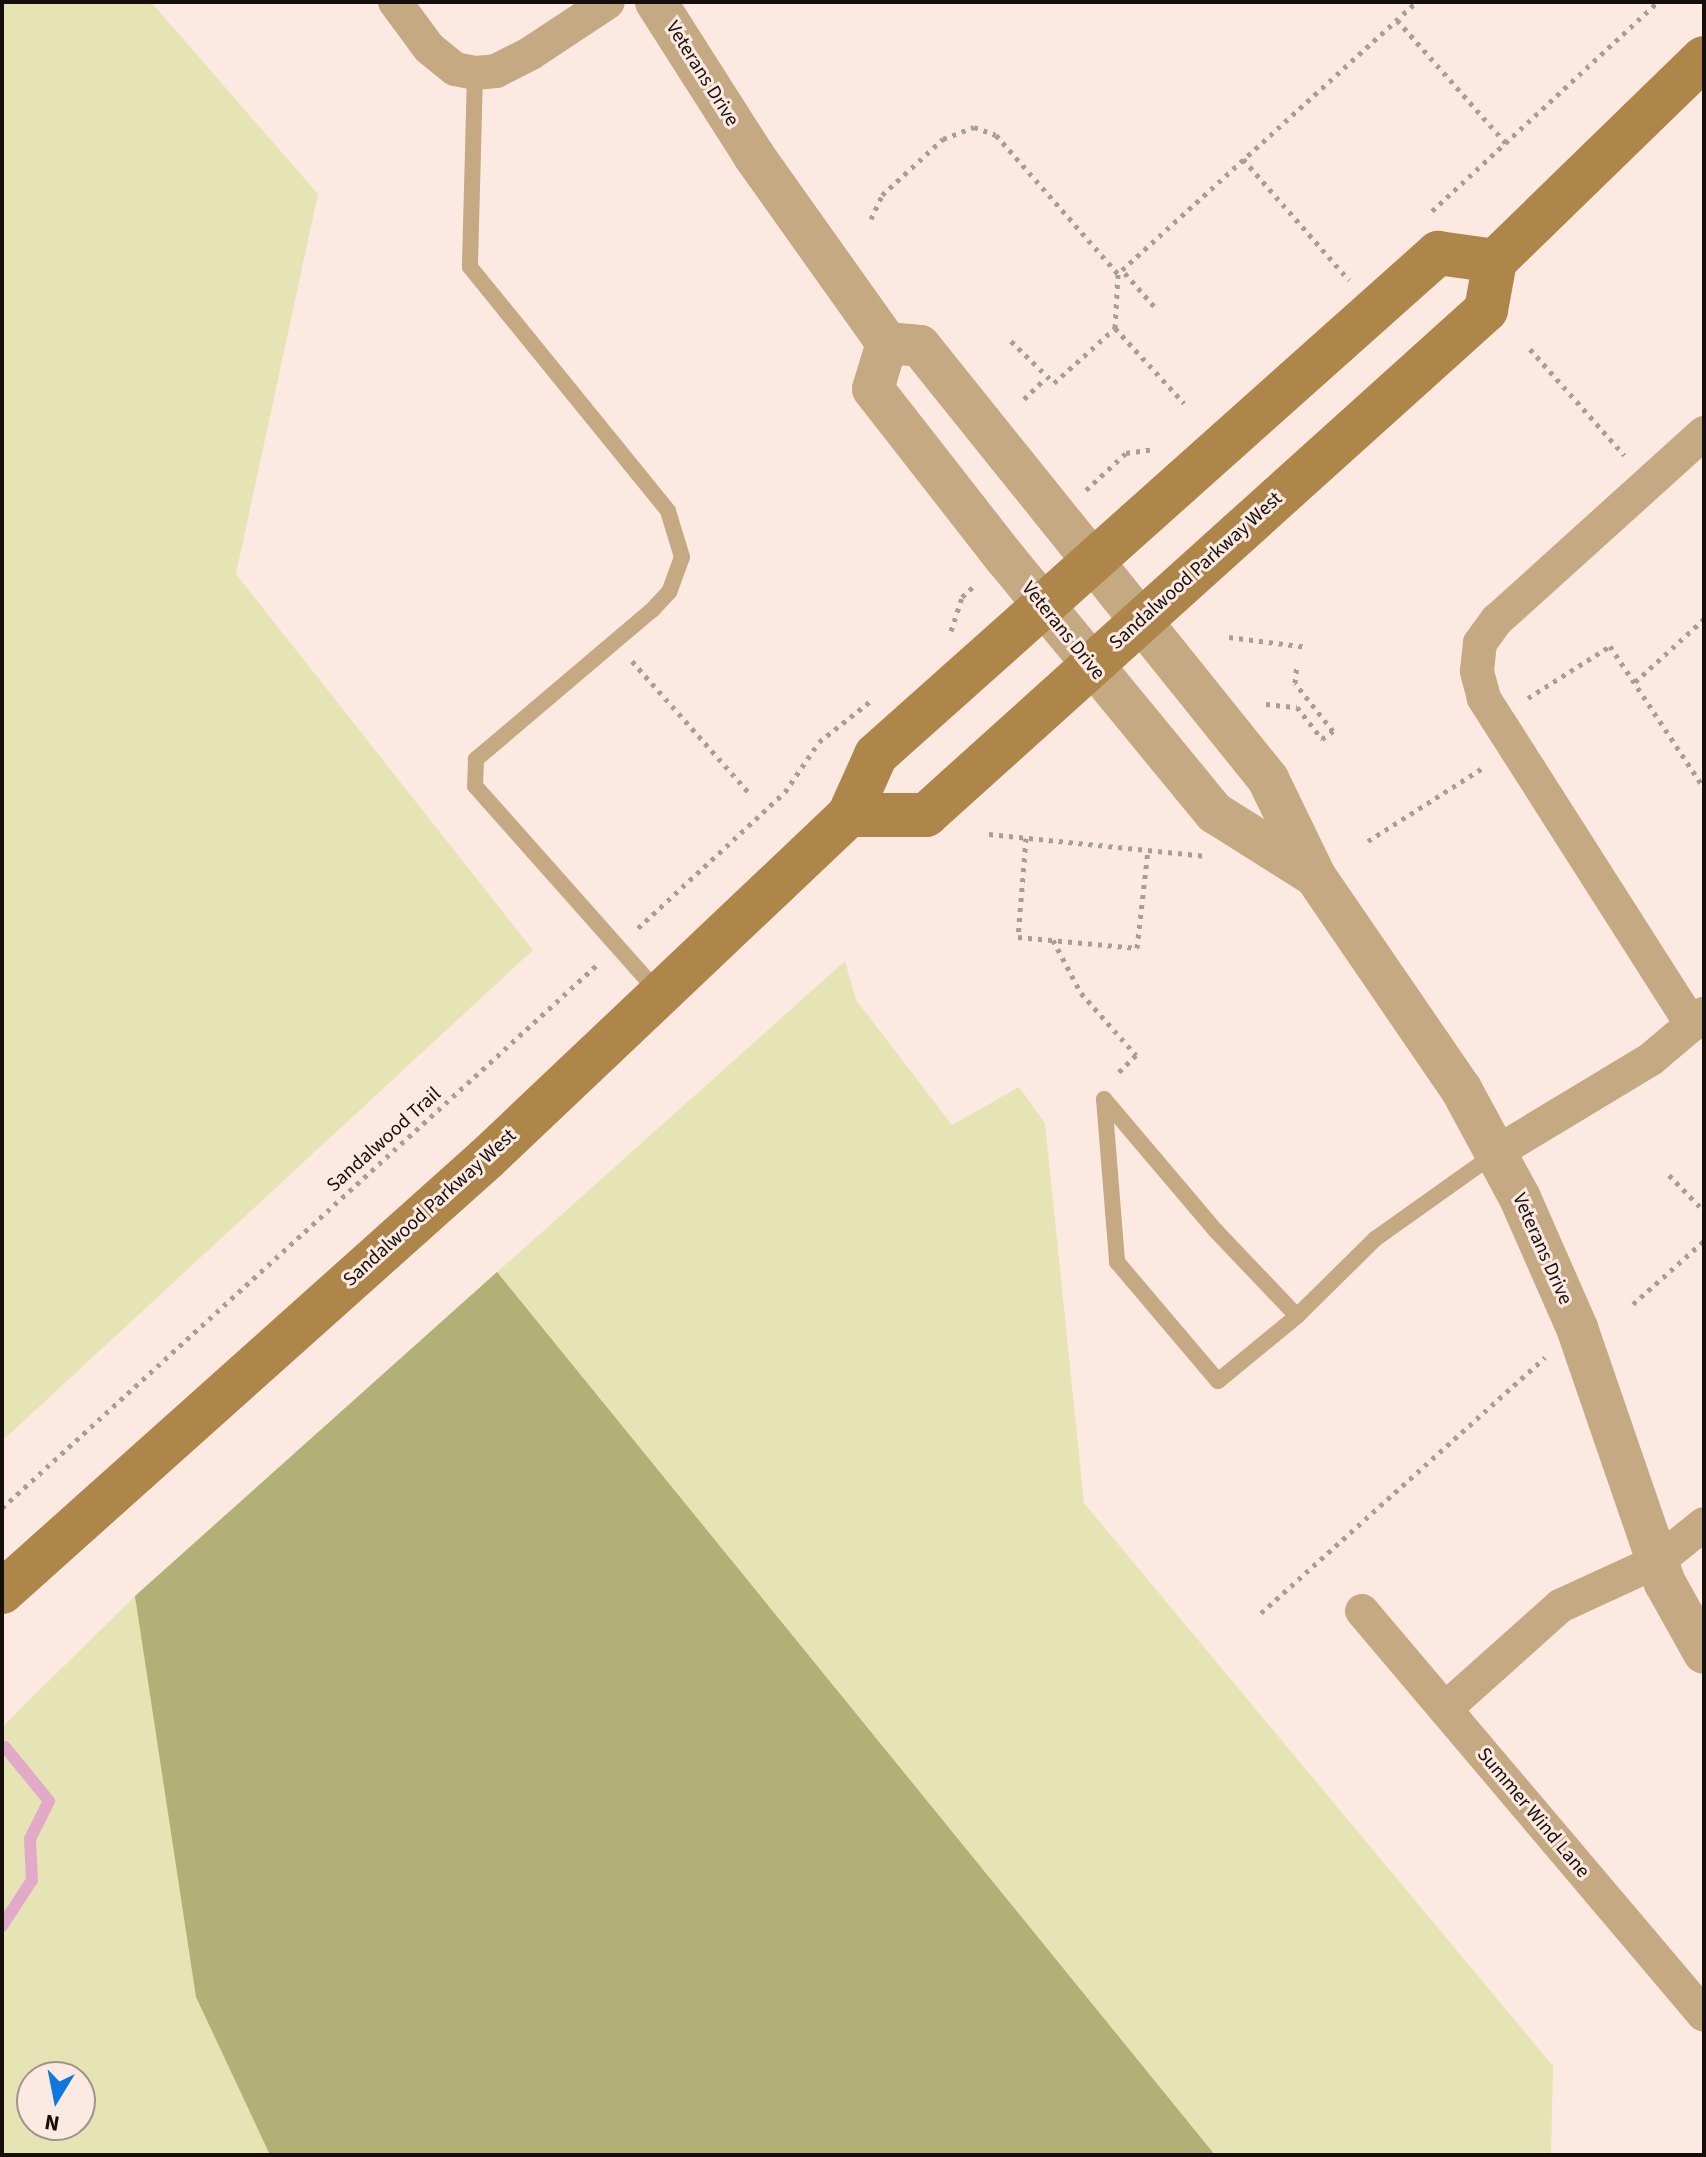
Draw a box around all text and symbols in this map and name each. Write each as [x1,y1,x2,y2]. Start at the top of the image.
street label: Veterans Drive [660,17,744,131]
street label: Sandalwood Parkway West [1105,487,1287,655]
street label: Veterans Drive [1016,577,1110,685]
street label: Sandalwood Trail [322,1082,446,1198]
street label: Sandalwood Parkway West [339,1124,521,1292]
street label: Veterans Drive [1507,1190,1577,1308]
street label: Summer Wind Lane [1471,1743,1595,1883]
north arrow [16,2061,96,2141]
text: N [42,2106,62,2140]

